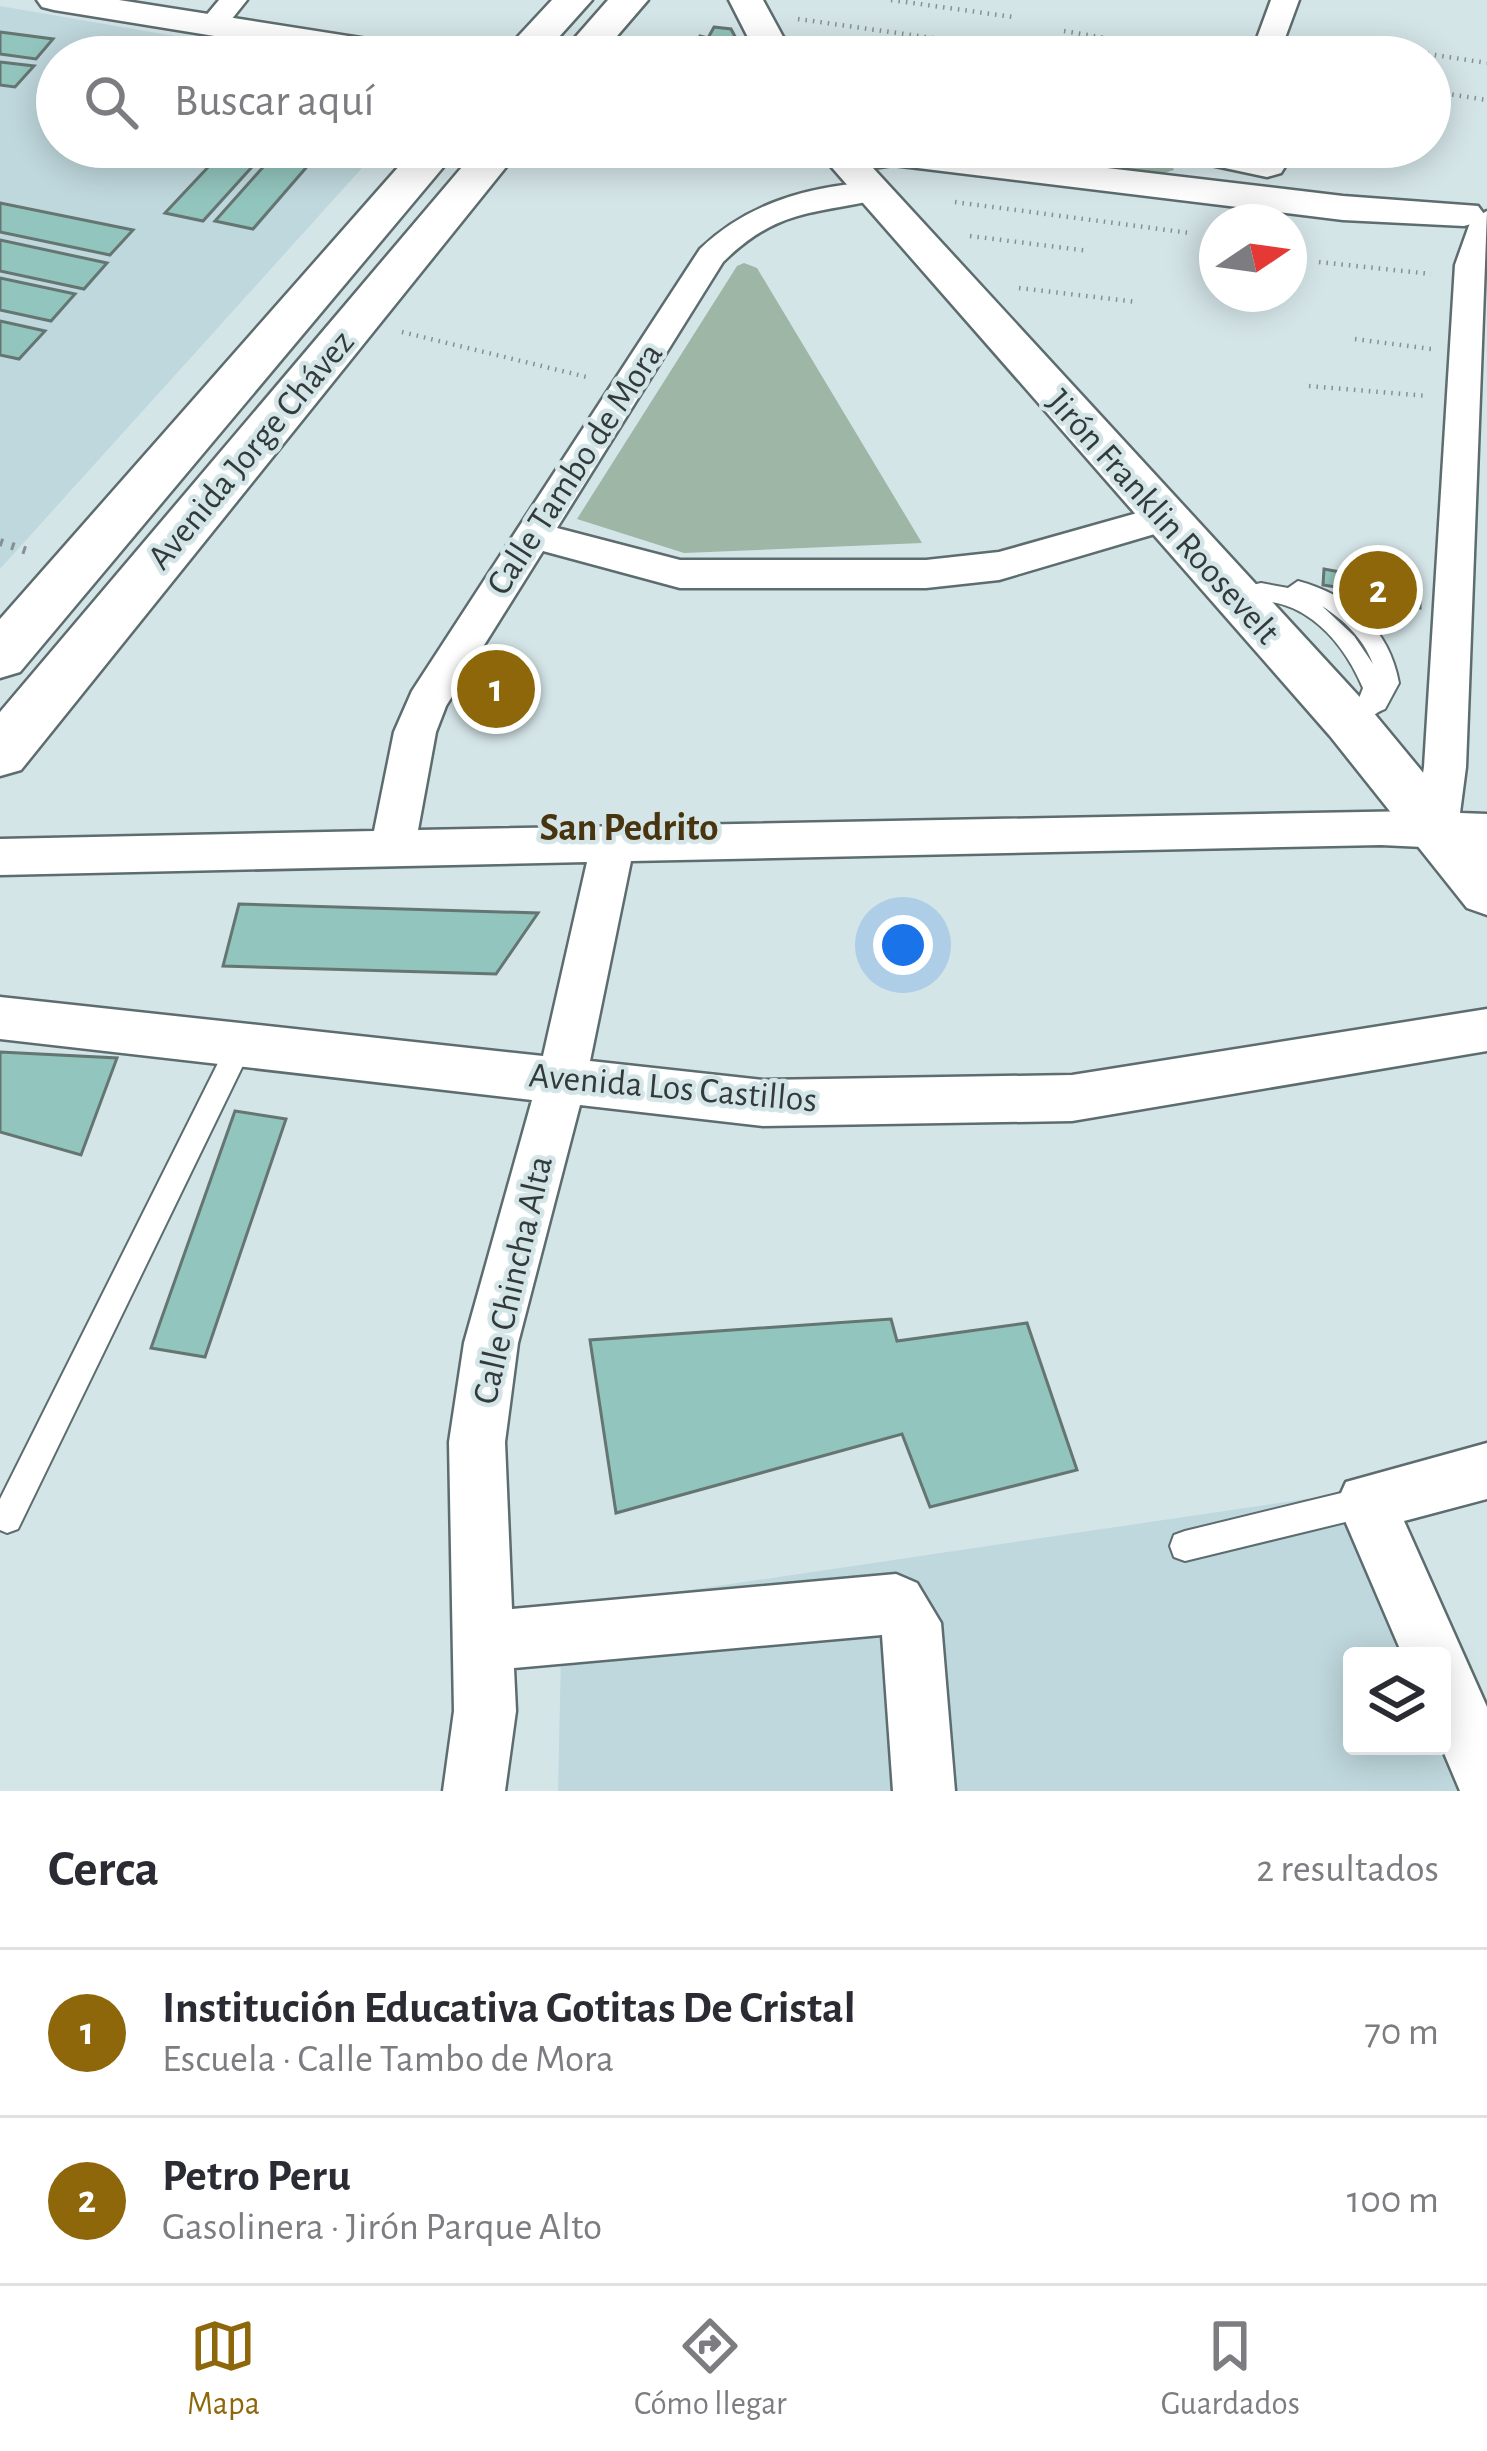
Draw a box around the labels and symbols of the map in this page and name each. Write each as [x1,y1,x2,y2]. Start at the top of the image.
north arrow [1199,204,1307,312]
street label: Avenida Jorge Chávez [141,324,361,576]
street label: Calle Tambo de Mora [480,337,670,601]
street label: Jirón Franklin Roosevelt [1040,383,1286,651]
pin: 2 [1339,545,1417,635]
pin: 1 [457,644,535,734]
district label: San Pedrito [539,809,719,848]
your location [873,915,933,975]
street label: Avenida Los Castillos [527,1057,819,1119]
street label: Calle Chincha Alta [467,1153,559,1407]

